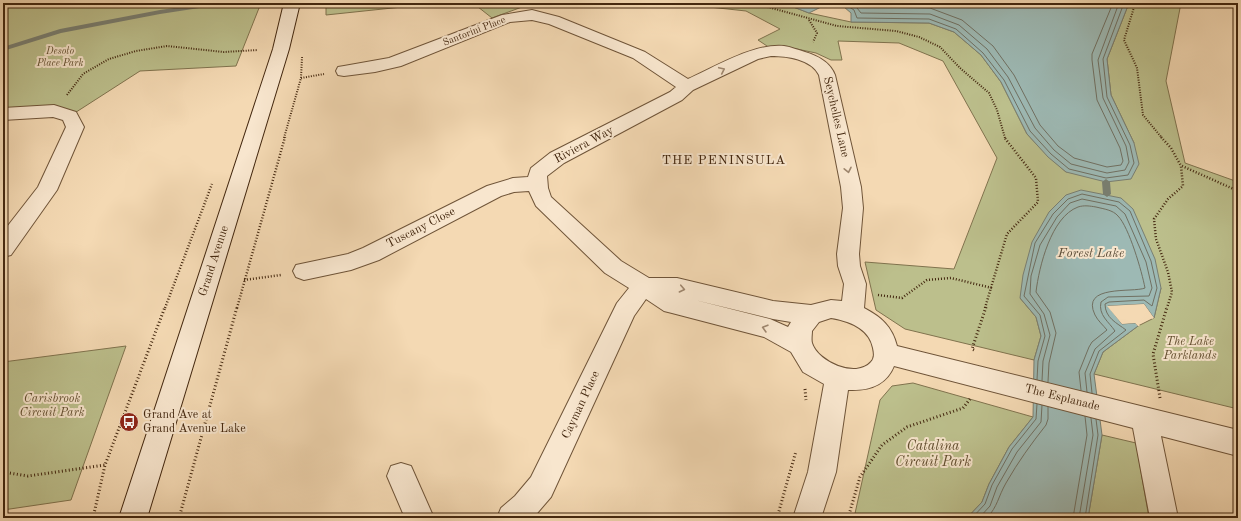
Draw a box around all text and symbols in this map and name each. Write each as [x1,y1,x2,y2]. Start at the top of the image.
street label: Santorini Place [441,14,507,48]
park label: Desoto Place Park [36,46,83,68]
one-way arrow [718,67,726,75]
street label: Seychelles Lane [821,75,851,159]
street label: Riviera Way [552,124,616,166]
district label: THE PENINSULA [662,154,786,167]
one-way arrow [843,167,851,173]
street label: Tuscany Close [385,205,458,250]
street label: Grand Avenue [197,224,231,298]
water label: Forest Lake [1057,247,1124,260]
one-way arrow [679,284,685,292]
one-way arrow [761,324,768,333]
park label: The Lake Parklands [1163,336,1216,362]
street label: Cayman Place [560,369,602,441]
street label: The Esplanade [1023,383,1101,413]
park label: Carisbrook Circuit Park [19,393,85,419]
place label: Grand Ave at Grand Avenue Lake [143,409,246,435]
bus stop icon: Grand Ave at Grand Avenue Lake [118,411,140,433]
park label: Catalina Circuit Park [895,439,971,469]

